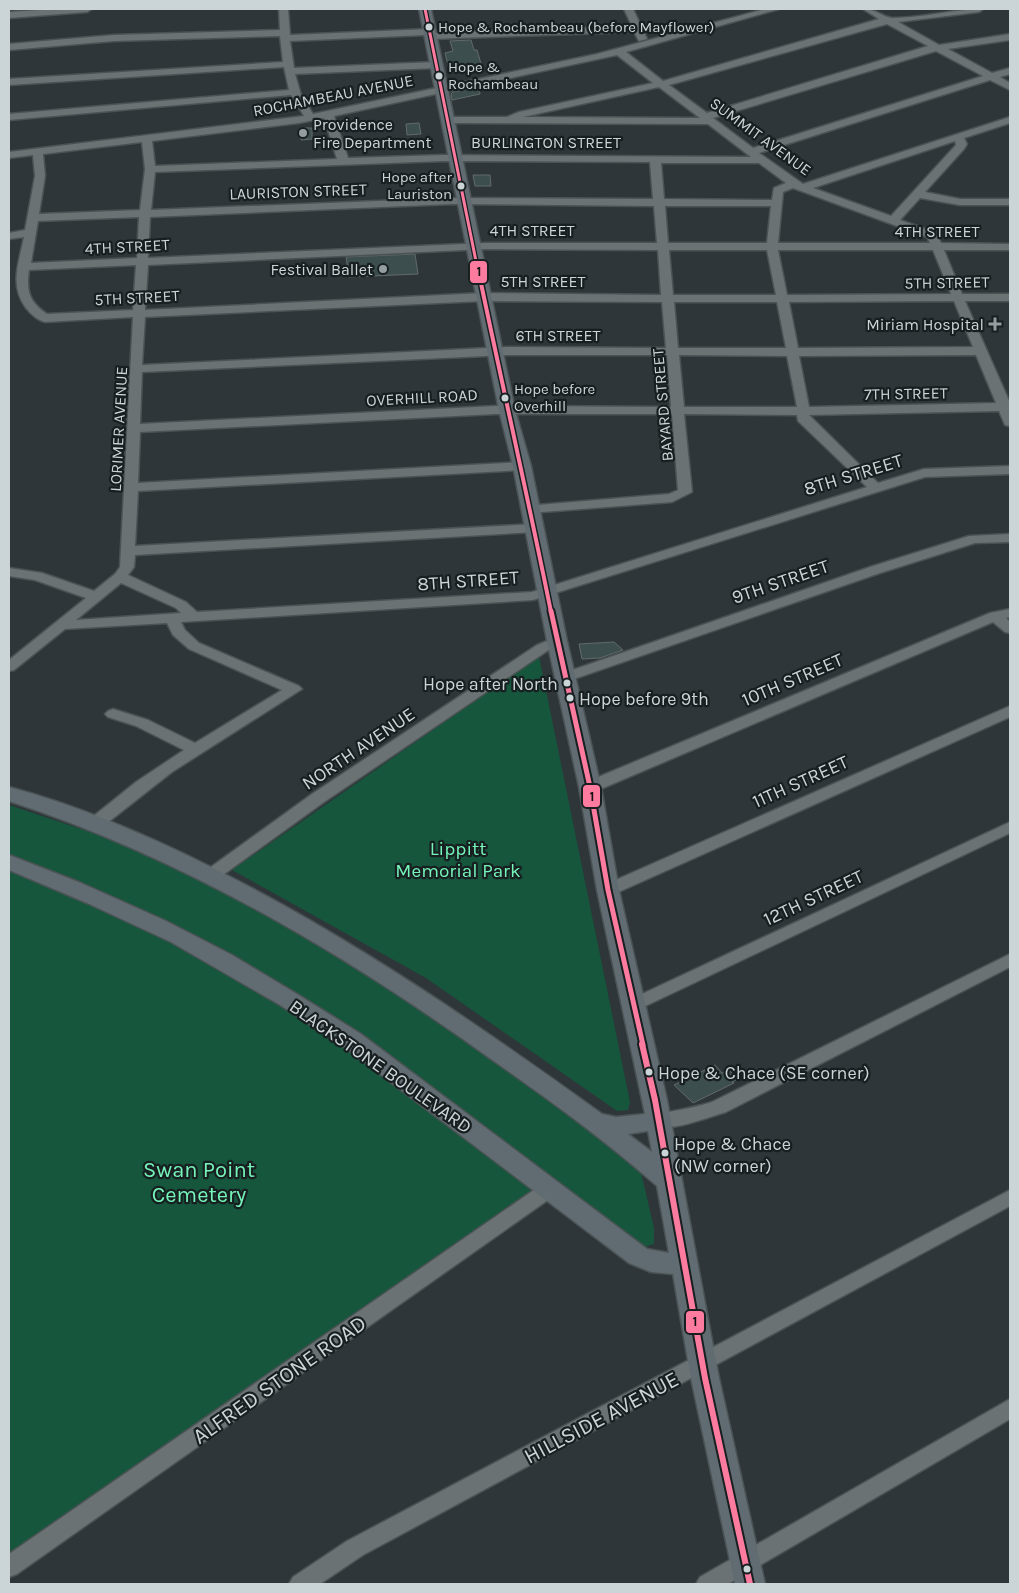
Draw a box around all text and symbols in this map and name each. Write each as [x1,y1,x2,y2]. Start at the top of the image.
place label: Hope & Rochambeau (before Mayflower) [438,18,714,36]
marker: Hope & Rochambeau (before Mayflower) [424,22,434,32]
place label: Hope & Rochambeau [448,58,538,93]
street label: ROCHAMBEAU AVENUE [251,71,415,120]
marker: Hope & Rochambeau [434,71,444,81]
street label: SUMMIT AVENUE [706,93,815,180]
place label: Providence Fire Department [313,115,432,152]
marker: Providence Fire Department [297,127,309,139]
street label: BURLINGTON STREET [471,133,621,152]
place label: Hope after Lauriston [382,168,453,203]
street label: LAURISTON STREET [229,180,367,203]
marker: Hope after Lauriston [456,181,466,191]
street label: 4TH STREET [490,221,574,240]
street label: 4TH STREET [895,222,979,241]
street label: 4TH STREET [84,235,170,258]
place label: Festival Ballet [271,260,373,279]
line badge: 1 [469,260,488,284]
marker: Festival Ballet [377,263,389,275]
text: 1 [477,263,482,280]
street label: 5TH STREET [500,272,586,291]
street label: 5TH STREET [904,272,990,293]
street label: 5TH STREET [94,286,180,309]
place label: Miriam Hospital [866,315,984,334]
marker: Miriam Hospital [988,317,1002,331]
street label: 6TH STREET [515,326,601,345]
street label: BAYARD STREET [648,348,677,462]
street label: LORIMER AVENUE [106,366,131,492]
place label: Hope before Overhill [514,380,595,415]
street label: 7TH STREET [864,383,948,404]
street label: OVERHILL ROAD [366,385,478,410]
marker: Hope before Overhill [500,393,510,403]
street label: 8TH STREET [801,449,906,500]
street label: 9TH STREET [729,555,832,609]
street label: 8TH STREET [416,566,520,596]
street label: 10TH STREET [738,649,847,711]
place label: Hope after North [423,673,558,695]
marker: Hope after North [562,678,572,688]
place label: Hope before 9th [579,688,709,710]
marker: Hope before 9th [565,693,575,703]
street label: NORTH AVENUE [298,703,419,795]
street label: 11TH STREET [749,751,852,813]
line badge: 1 [582,784,601,808]
text: 1 [590,788,595,805]
park label: Lippitt Memorial Park [395,838,521,882]
street label: 12TH STREET [760,865,867,931]
street label: BLACKSTONE BOULEVARD [285,995,476,1138]
place label: Hope & Chace (SE corner) [658,1062,870,1084]
marker: Hope & Chace (SE corner) [644,1067,654,1077]
place label: Hope & Chace (NW corner) [674,1133,791,1177]
marker: Hope & Chace (NW corner) [660,1148,670,1158]
park label: Swan Point Cemetery [143,1157,255,1208]
street label: ALFRED STONE ROAD [188,1310,371,1450]
line badge: 1 [685,1310,705,1334]
text: 1 [693,1313,698,1330]
street label: HILLSIDE AVENUE [520,1366,683,1470]
unlabelled marker [742,1564,752,1574]

